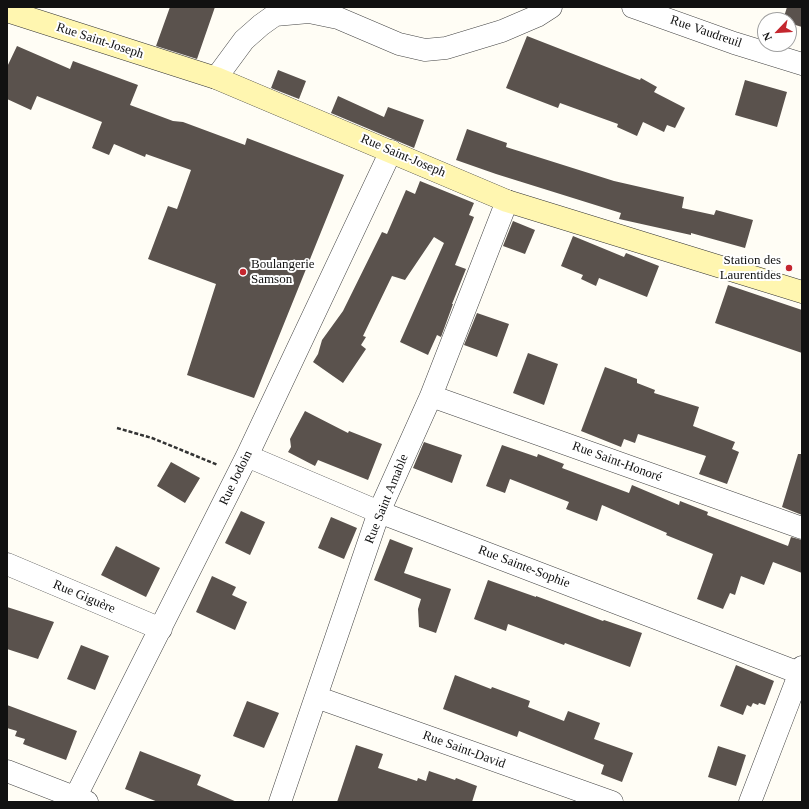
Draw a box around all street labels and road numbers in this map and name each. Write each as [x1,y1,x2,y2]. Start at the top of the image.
street label: Rue Vaudreuil [668,12,744,52]
street label: Rue Saint-Joseph [54,20,146,62]
street label: Rue Saint-Joseph [358,131,448,181]
street label: Rue Saint-Honoré [570,439,664,485]
street label: Rue Jodoin [216,448,256,508]
street label: Rue Saint Amable [362,452,412,546]
street label: Rue Sainte-Sophie [476,542,572,592]
street label: Rue Giguère [51,577,117,617]
street label: Rue Saint-David [420,728,508,772]

